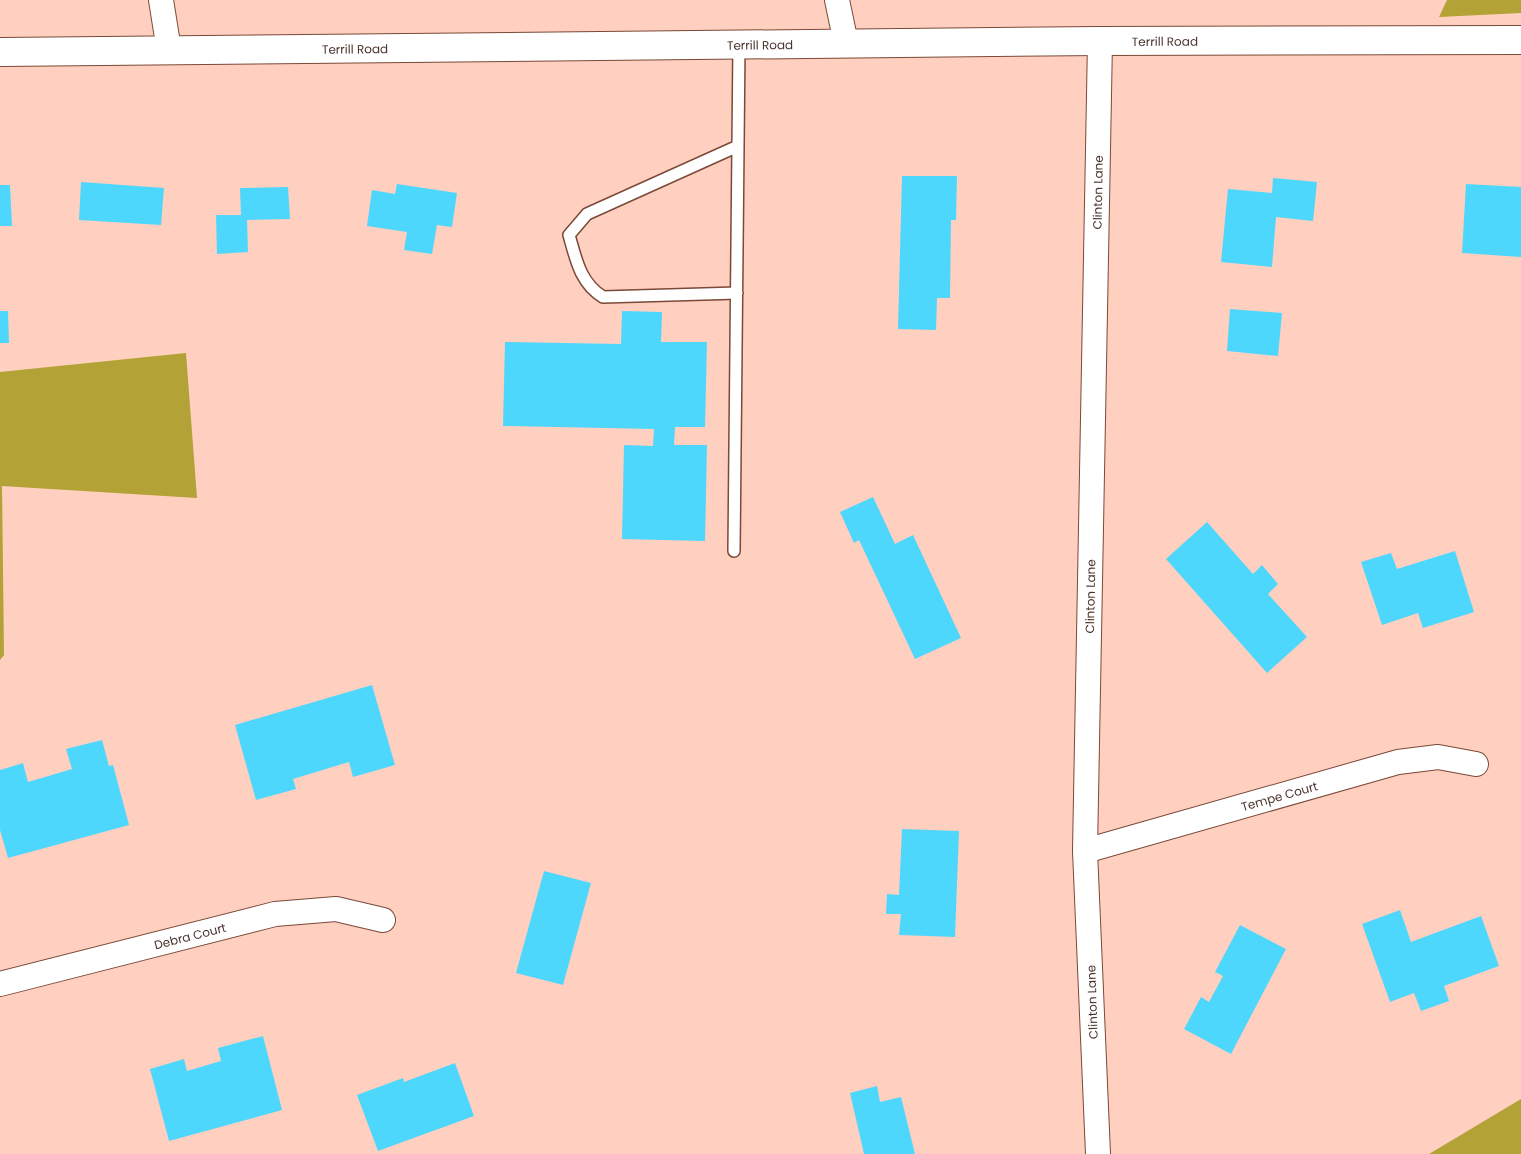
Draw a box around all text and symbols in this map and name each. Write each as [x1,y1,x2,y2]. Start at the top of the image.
street label: Terrill Road [1132,32,1198,49]
street label: Terrill Road [727,36,793,53]
street label: Terrill Road [322,40,388,57]
street label: Clinton Lane [1088,155,1106,230]
street label: Clinton Lane [1081,559,1099,634]
street label: Tempe Court [1239,777,1319,815]
street label: Debra Court [152,918,228,953]
street label: Clinton Lane [1082,965,1102,1039]

